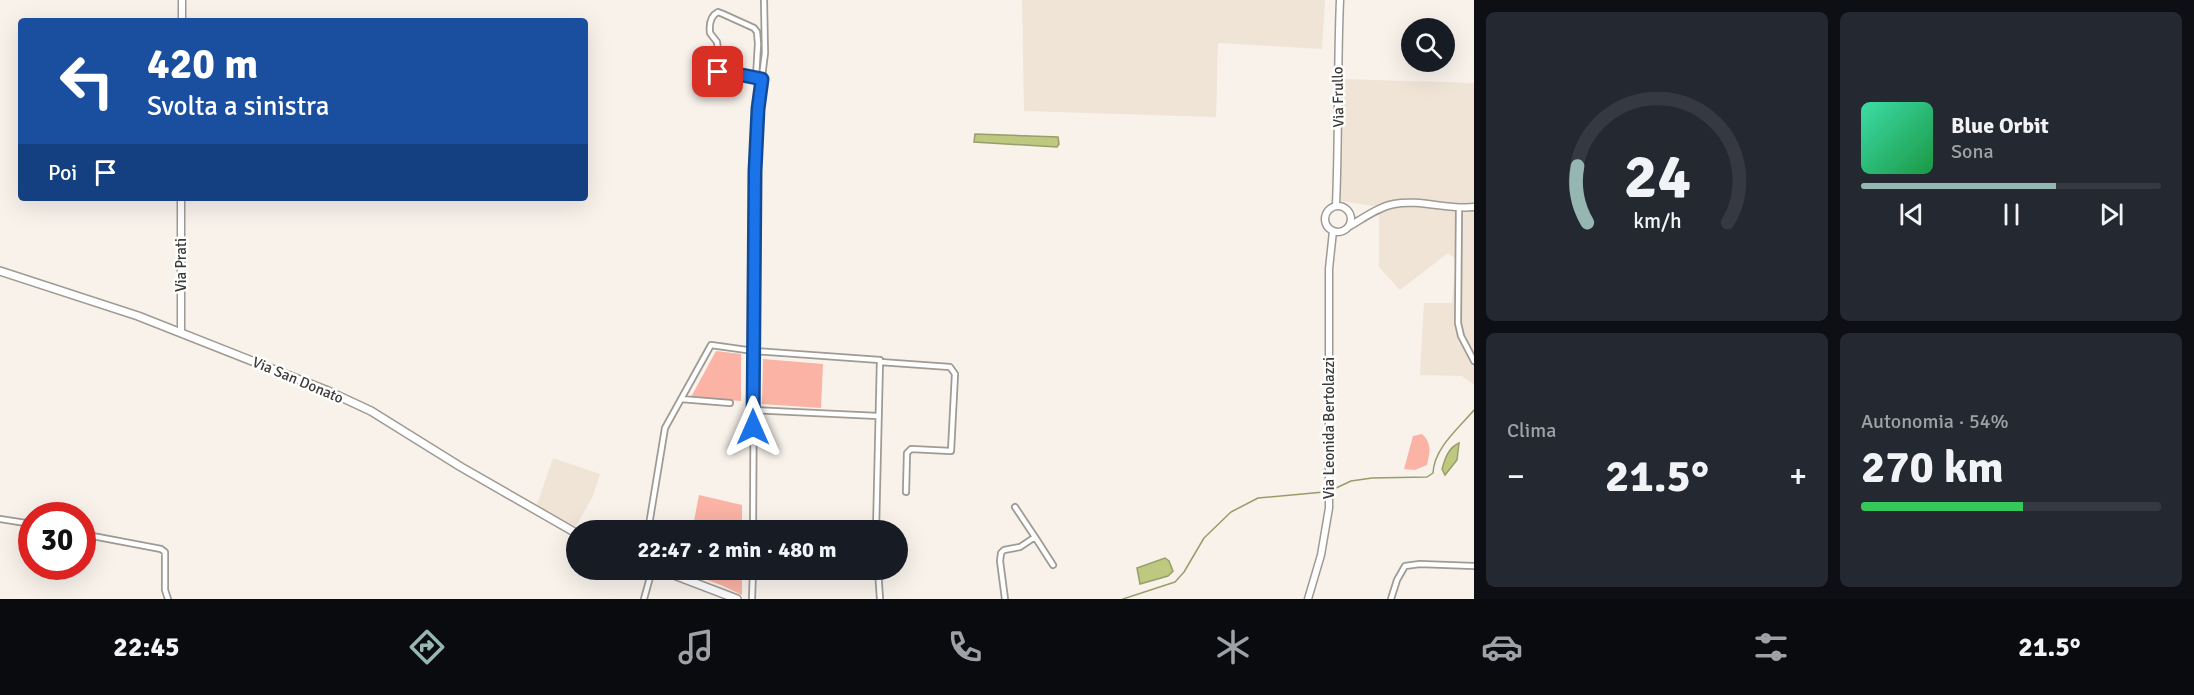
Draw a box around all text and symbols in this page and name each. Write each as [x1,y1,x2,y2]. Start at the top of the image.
map controls [1401,18,1455,72]
button: search [1401,18,1455,72]
text: 420 m [147,39,258,90]
icon: left [48,42,126,120]
pin [692,46,743,97]
icon: arrive [701,55,734,88]
street label: Via Frullo [1328,66,1348,128]
text: Svolta a sinistra [147,90,330,123]
text: Blue Orbit [1951,112,2049,139]
text: 24 [1623,139,1691,216]
text: Sona [1951,139,1994,164]
icon: arrive [89,156,122,189]
text: Poi [48,159,77,186]
icon: previous [1895,198,1928,231]
icon: pause [1995,198,2028,231]
icon: next [2095,198,2128,231]
text: km/h [1633,209,1681,235]
street label: Via Prati [172,238,190,292]
street label: Via San Donato [250,353,346,407]
street label: Via Leonida Bertolazzi [1320,357,1338,499]
position arrow [721,395,785,459]
text: Autonomia · 54% [1861,409,2009,434]
text: Clima [1507,418,1556,443]
text: 270 km [1861,440,2004,495]
text: 21.5° [1605,449,1709,504]
text: − [1507,456,1525,497]
text: + [1789,456,1807,497]
speed limit sign: 30 [18,502,96,580]
text: 22:47 · 2 min · 480 m [637,536,837,563]
icon: directions [406,626,448,668]
icon: music [675,626,717,668]
icon: phone [944,626,986,668]
icon: climate [1212,626,1254,668]
icon: car [1481,626,1523,668]
icon: filters [1750,626,1792,668]
text: 22:45 [113,631,180,664]
text: 21.5° [2018,631,2081,664]

